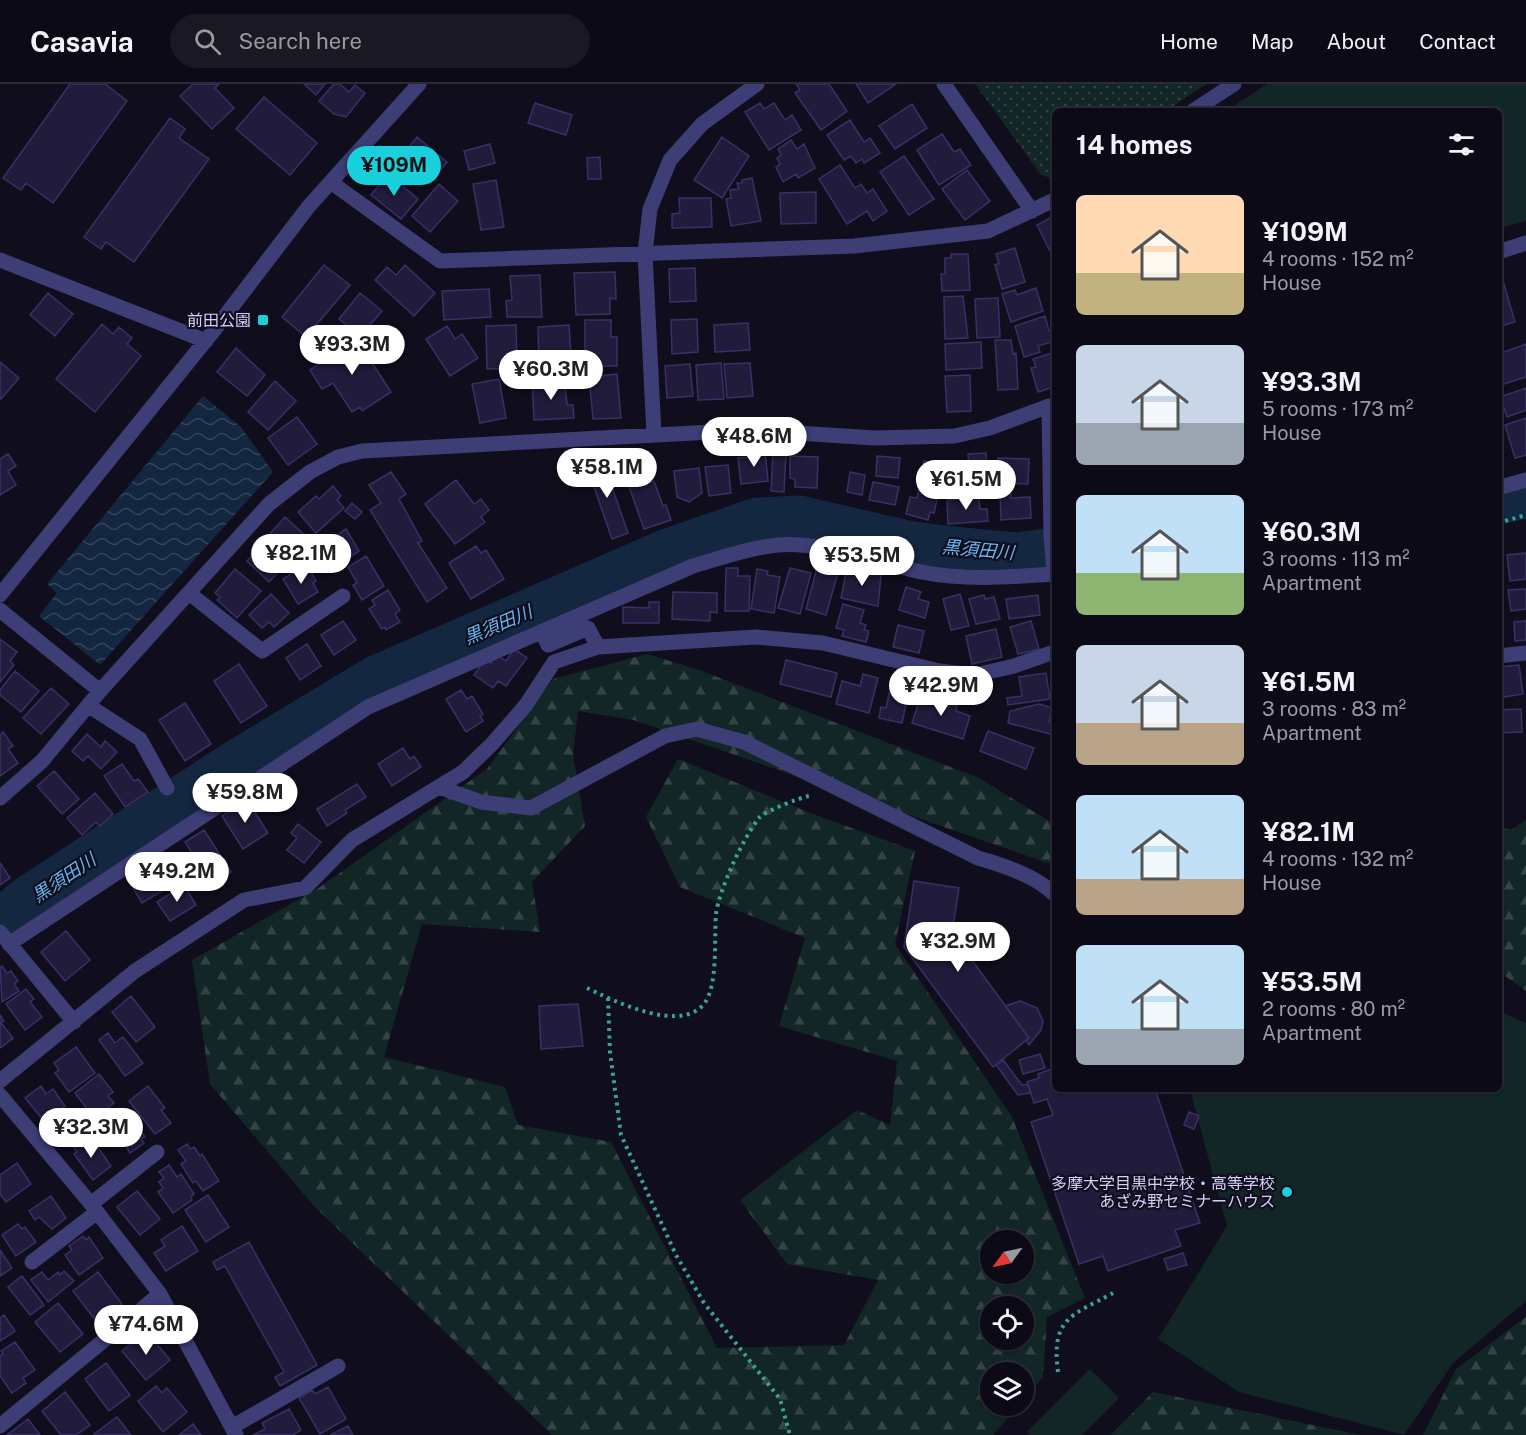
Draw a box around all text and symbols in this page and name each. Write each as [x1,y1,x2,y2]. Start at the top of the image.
search box [170,14,590,68]
text: Casavia [30,25,134,58]
icon: search [191,25,224,58]
text: Search here [239,28,362,54]
text: Home [1160,29,1218,54]
text: Map [1251,29,1294,54]
text: About [1327,29,1386,54]
text: Contact [1419,29,1496,54]
icon: filters [1445,128,1478,161]
text: 14 homes [1076,129,1192,160]
pin: ¥109M [352,146,436,197]
text: ¥109M [361,153,427,177]
text: ¥109M [1262,216,1348,247]
icon: home [1124,219,1196,291]
text: 4 rooms · 152 m² [1262,247,1414,271]
text: House [1262,271,1322,295]
place label: 前田公園 [187,311,251,330]
marker: 前田公園 [256,313,270,327]
pin: ¥93.3M [303,325,401,376]
text: ¥93.3M [314,332,390,356]
pin: ¥60.3M [502,350,600,401]
text: ¥60.3M [513,357,589,381]
text: ¥93.3M [1262,366,1362,397]
icon: home [1124,369,1196,441]
text: 5 rooms · 173 m² [1262,397,1413,421]
pin: ¥48.6M [705,417,803,468]
text: House [1262,421,1322,445]
text: ¥48.6M [716,424,792,448]
pin: ¥58.1M [558,448,656,499]
text: ¥58.1M [571,455,643,479]
pin: ¥61.5M [917,460,1015,511]
text: ¥61.5M [930,467,1002,491]
text: ¥60.3M [1262,516,1361,547]
icon: home [1124,519,1196,591]
pin: ¥82.1M [252,534,350,585]
pin: ¥53.5M [813,536,911,587]
water label: 黒須田川 [941,536,1017,563]
text: ¥82.1M [265,541,337,565]
text: ¥53.5M [823,543,901,567]
text: 3 rooms · 113 m² [1262,547,1410,571]
text: Apartment [1262,571,1362,595]
water label: 黒須田川 [461,600,537,648]
pin: ¥42.9M [892,666,990,717]
text: ¥61.5M [1262,666,1356,697]
icon: home [1124,669,1196,741]
text: ¥42.9M [903,673,979,697]
text: 3 rooms · 83 m² [1262,697,1406,721]
text: Apartment [1262,721,1362,745]
pin: ¥59.8M [196,773,294,824]
text: ¥59.8M [206,780,284,804]
text: ¥82.1M [1262,816,1355,847]
icon: home [1124,819,1196,891]
text: 4 rooms · 132 m² [1262,847,1413,871]
water label: 黒須田川 [28,848,101,906]
pin: ¥49.2M [128,852,226,903]
text: ¥49.2M [139,859,215,883]
text: House [1262,871,1322,895]
pin: ¥32.9M [909,922,1007,973]
text: ¥32.9M [920,929,996,953]
text: ¥53.5M [1262,966,1362,997]
icon: home [1124,969,1196,1041]
text: 2 rooms · 80 m² [1262,997,1405,1021]
text: Apartment [1262,1021,1362,1045]
pin: ¥32.3M [42,1108,140,1159]
text: ¥32.3M [53,1115,129,1139]
place label: 多摩大学目黒中学校・高等学校 あざみ野セミナーハウス [1051,1174,1275,1211]
marker: 多摩大学目黒中学校・高等学校 あざみ野セミナーハウス [1280,1185,1294,1199]
north arrow [980,1230,1034,1284]
map controls [980,1230,1034,1416]
button: locate [980,1296,1034,1350]
pin: ¥74.6M [97,1305,195,1356]
text: ¥74.6M [108,1312,184,1336]
button: layers [980,1362,1034,1416]

